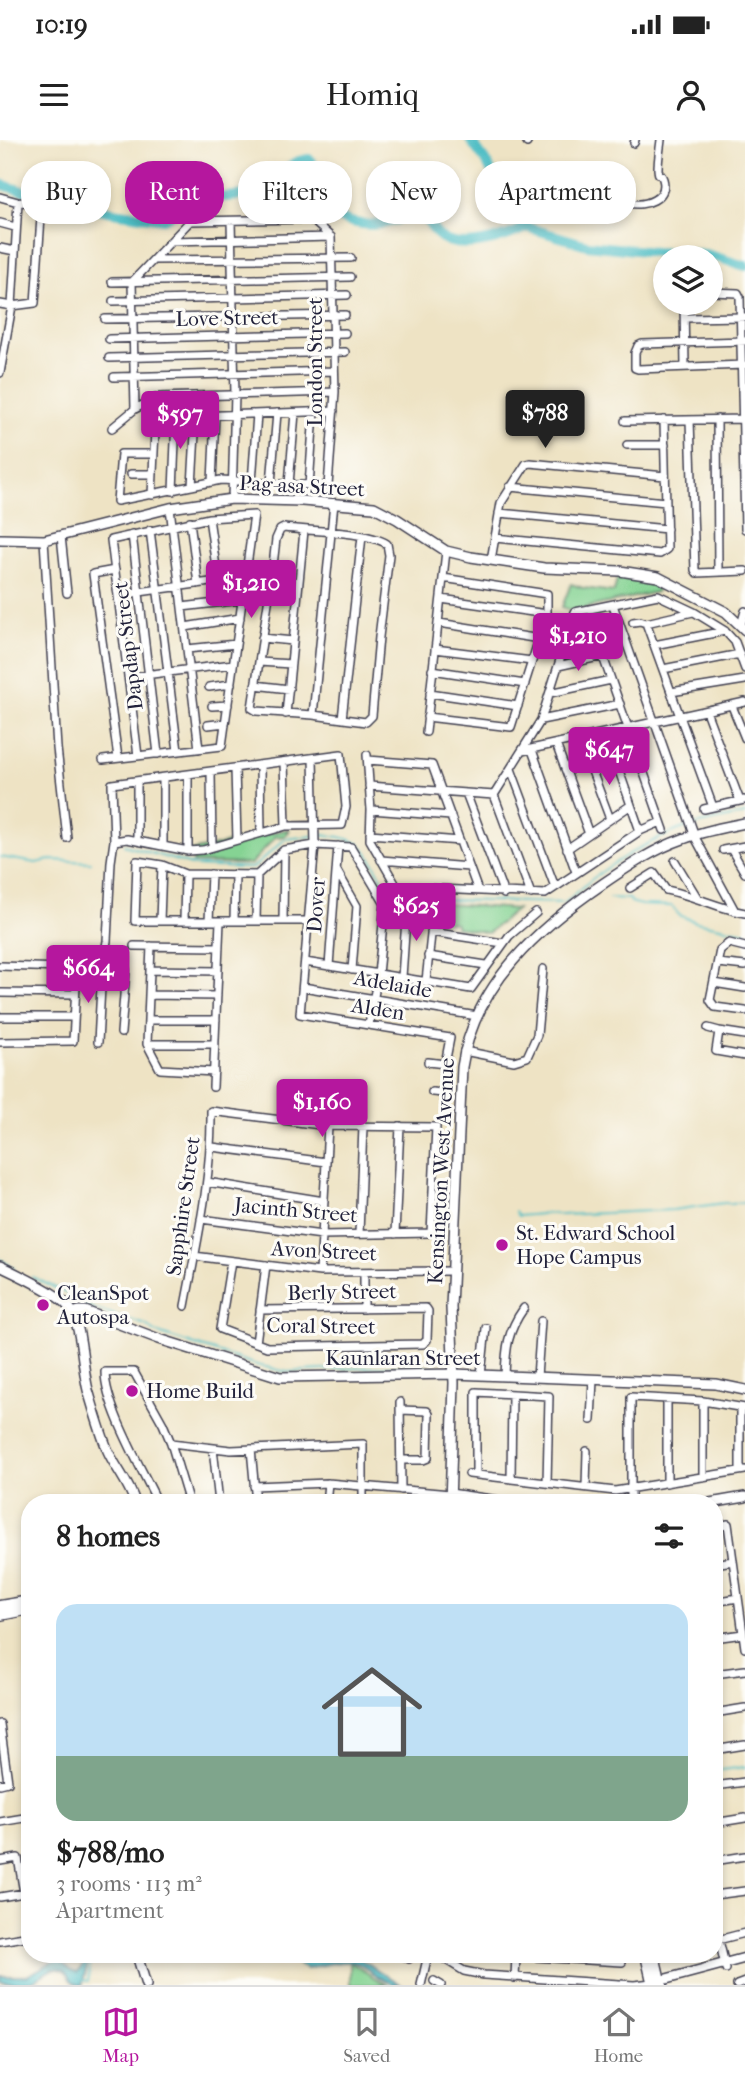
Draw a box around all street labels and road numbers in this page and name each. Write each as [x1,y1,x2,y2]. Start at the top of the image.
street label: London Street [303,297,327,427]
street label: Love Street [175,305,279,331]
street label: Pag-asa Street [238,471,366,501]
street label: Dapdap Street [108,580,148,712]
street label: Dover [302,876,330,934]
street label: Adelaide [351,965,434,1003]
street label: Alden [349,993,406,1025]
street label: Kensington West Avenue [423,1057,459,1285]
street label: Sapphire Street [161,1134,205,1277]
street label: Jacinth Street [231,1192,359,1227]
street label: Avon Street [270,1236,378,1266]
street label: Berly Street [287,1279,397,1305]
street label: Coral Street [266,1313,376,1339]
street label: Kaunlaran Street [325,1346,481,1370]

